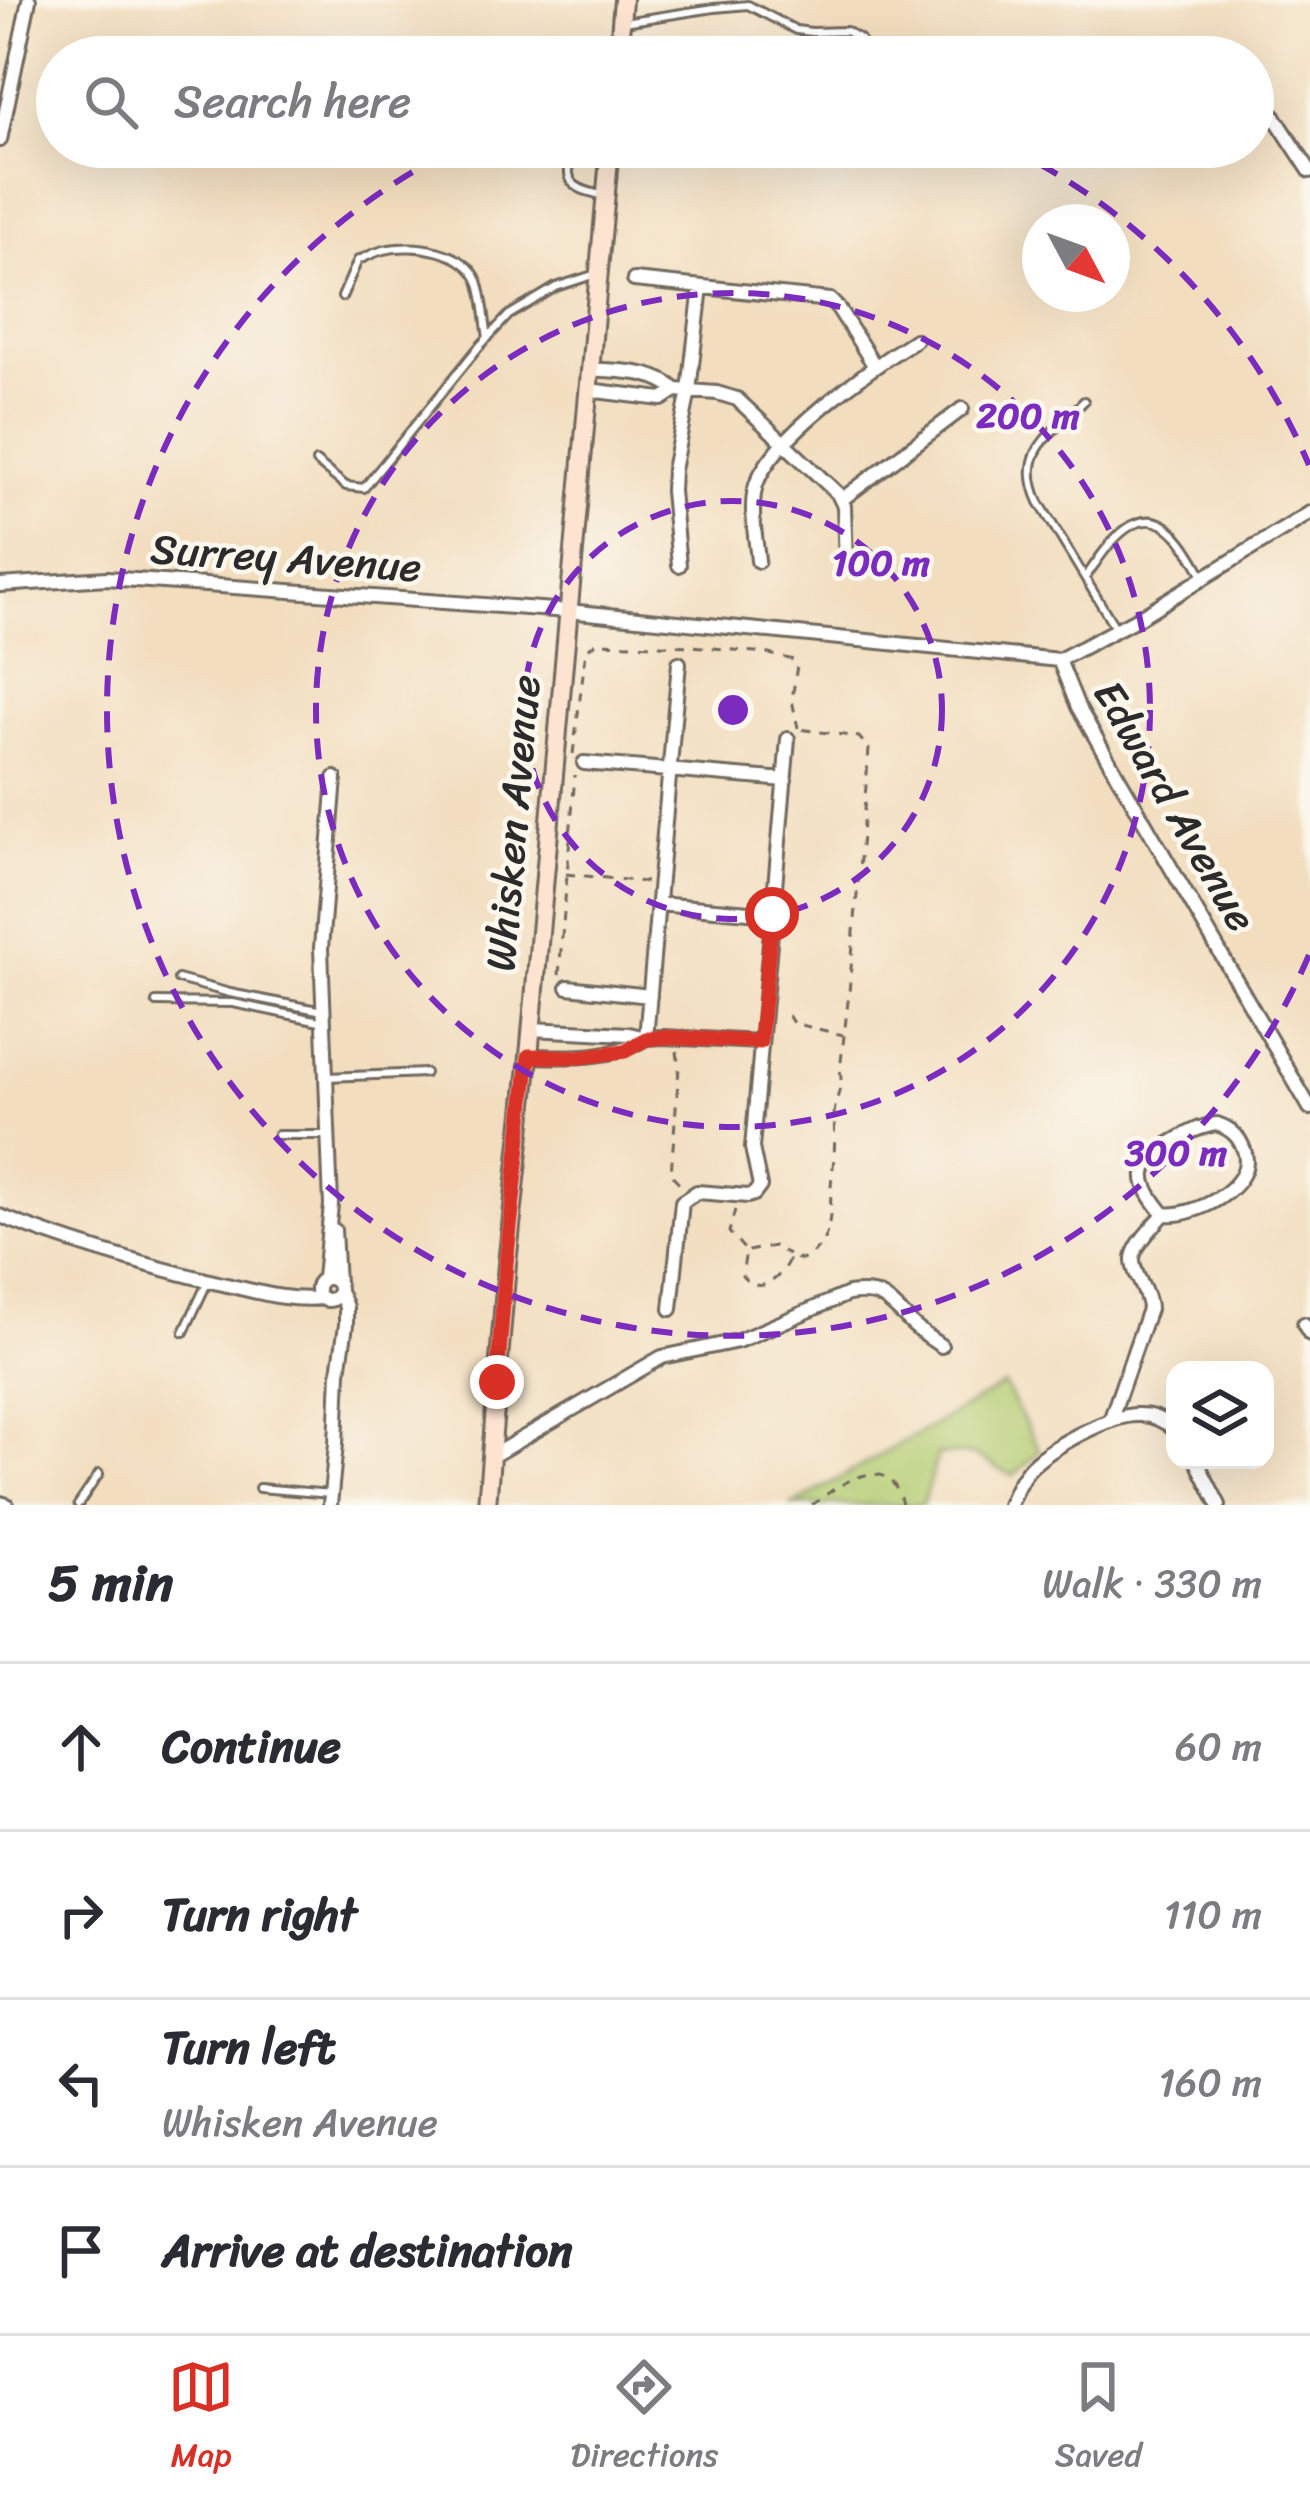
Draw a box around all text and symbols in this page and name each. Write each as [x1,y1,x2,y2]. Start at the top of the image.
search box [36,36,1274,168]
text: Search here [174,62,411,142]
icon: search [78,69,144,135]
north arrow [1022,204,1130,312]
text: 200 m [976,384,1080,448]
street label: Surrey Avenue [148,512,424,604]
text: 100 m [832,531,930,595]
street label: Edward Avenue [1073,666,1277,946]
street label: Whisken Avenue [463,672,563,974]
centre of rings [712,689,754,731]
route start [745,887,799,941]
text: 300 m [1124,1121,1227,1185]
route end [470,1355,524,1409]
map controls [1166,1361,1274,1469]
button: layers [1166,1361,1274,1469]
text: 5 min [48,1538,173,1628]
text: Walk · 330 m [1042,1549,1262,1618]
text: Continue [162,1707,341,1787]
text: 60 m [1175,1712,1262,1781]
icon: ahead [48,1714,114,1780]
text: Turn right [162,1875,357,1955]
text: 110 m [1164,1880,1262,1949]
icon: right [48,1882,114,1948]
text: Turn left [162,2008,335,2088]
text: 160 m [1158,2048,1262,2117]
icon: left [48,2050,114,2116]
text: Whisken Avenue [162,2088,438,2157]
text: Arrive at destination [162,2211,572,2291]
icon: arrive [48,2218,114,2284]
tab: Map [168,2354,234,2484]
tab: Directions [571,2354,718,2484]
tab: Saved [1055,2354,1142,2484]

